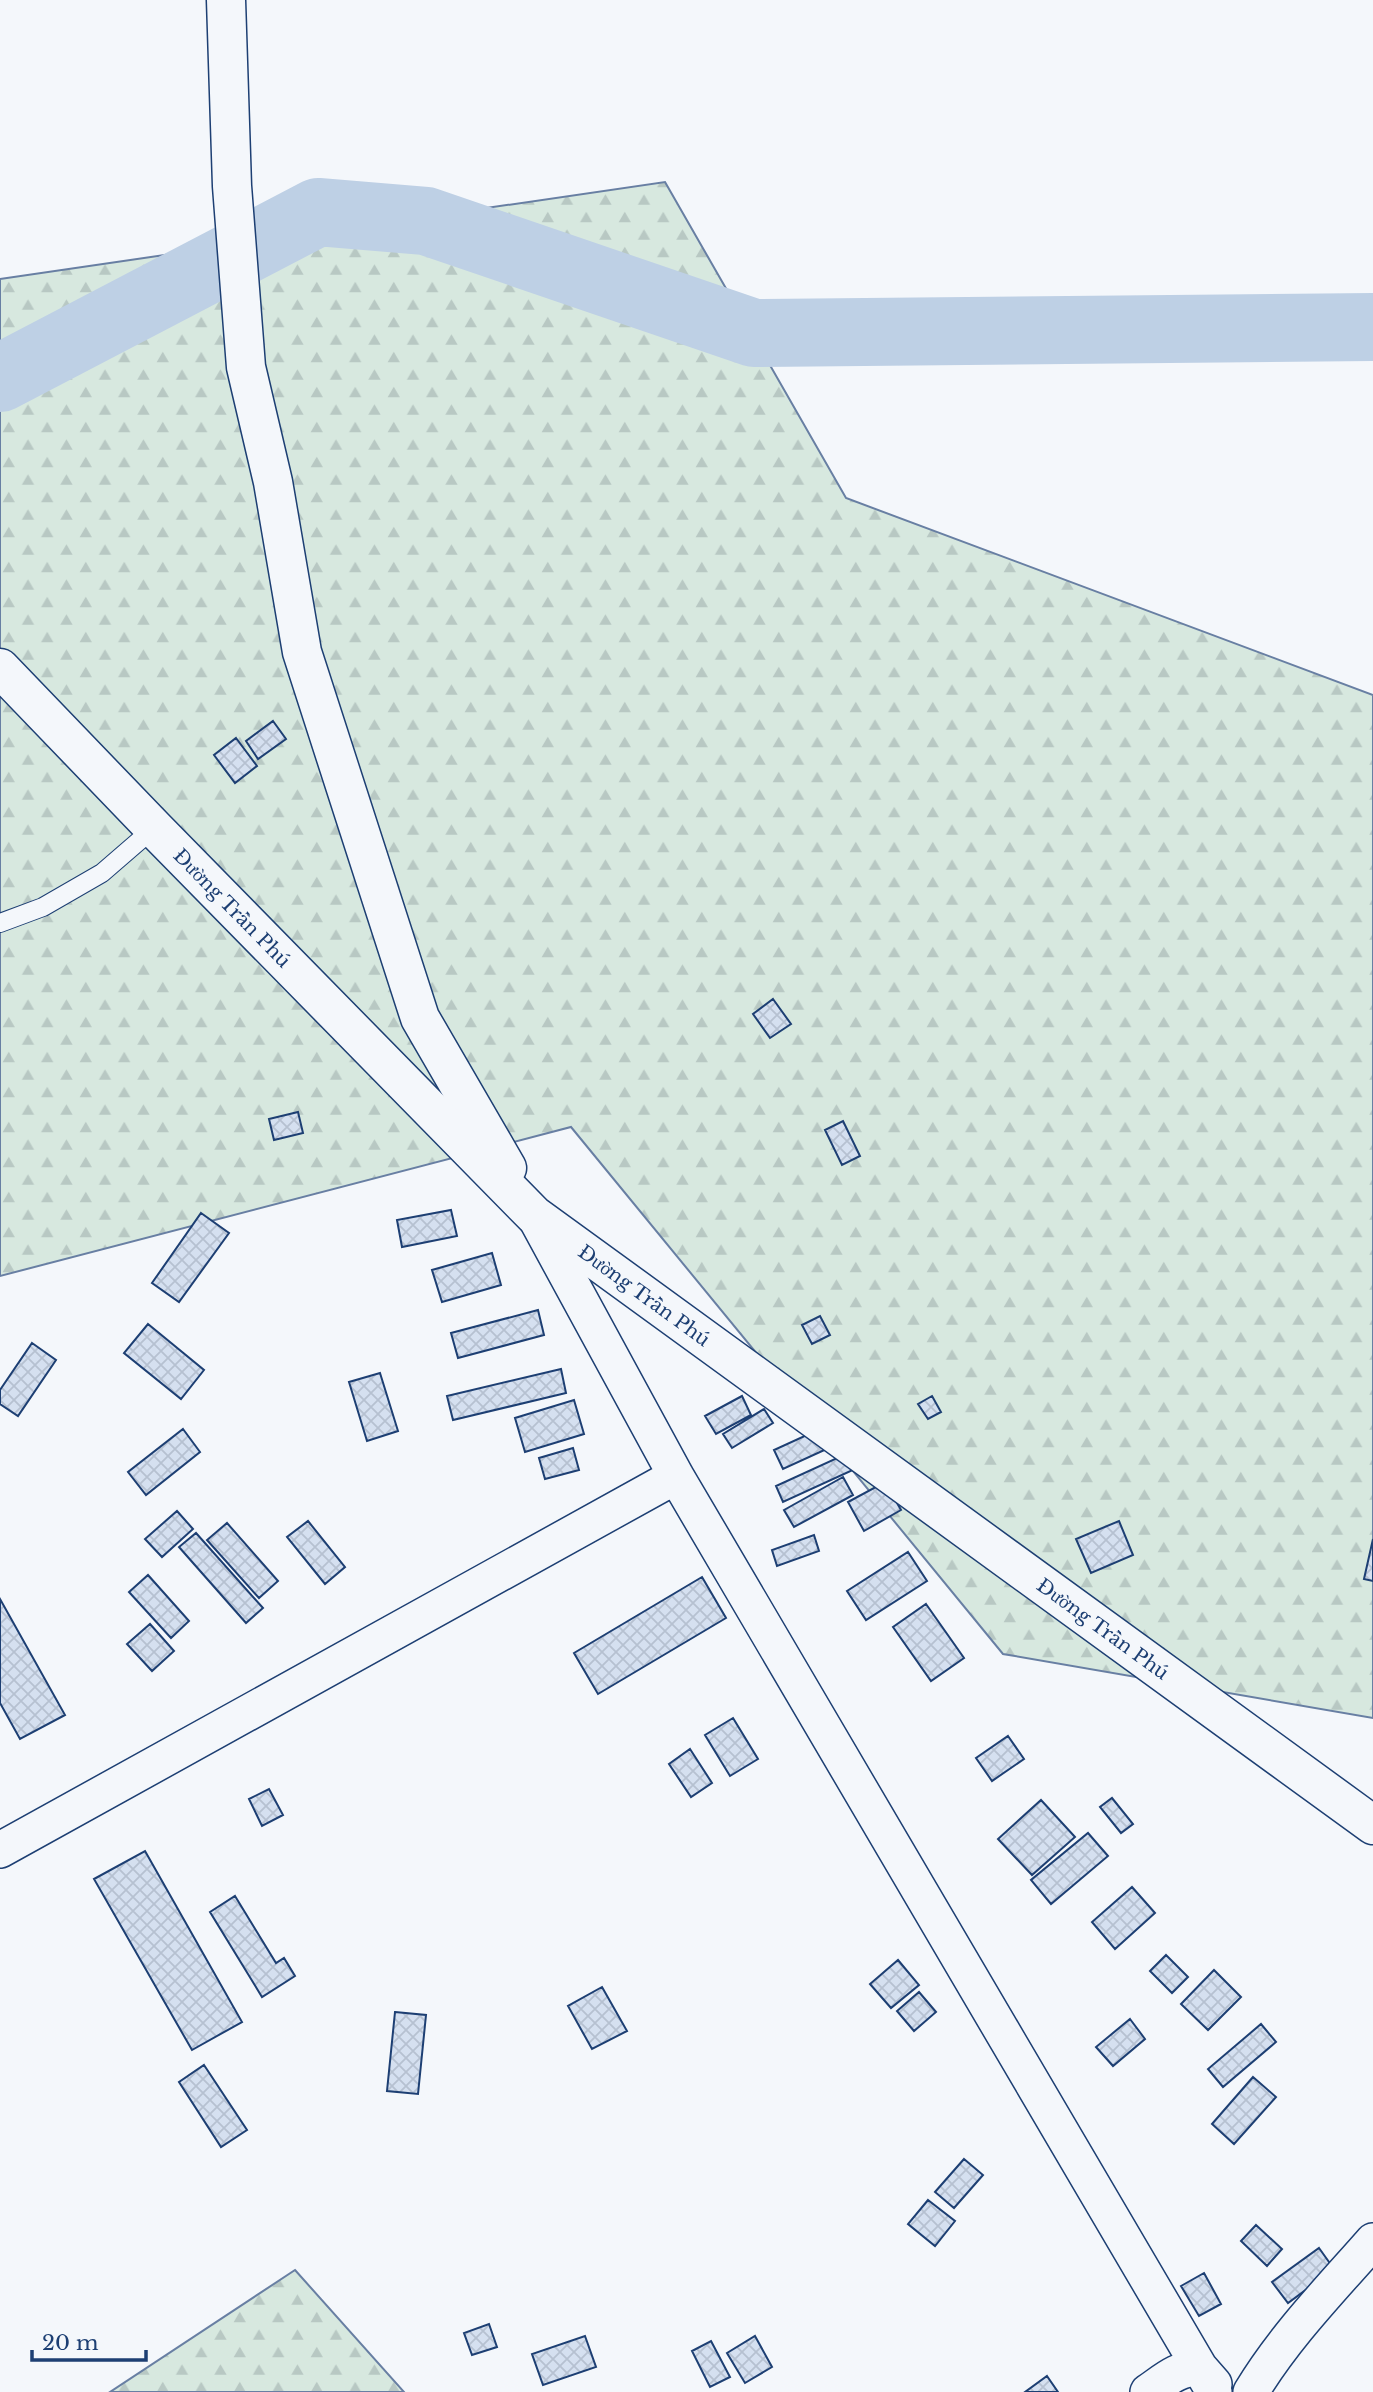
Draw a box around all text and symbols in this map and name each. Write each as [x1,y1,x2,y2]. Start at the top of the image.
street label: Đường Trần Phú [169,844,296,972]
street label: Đường Trần Phú [574,1240,715,1351]
street label: Đường Trần Phú [1033,1573,1174,1684]
scale bar [32,2318,145,2362]
text: 20 m [42,2330,99,2356]

